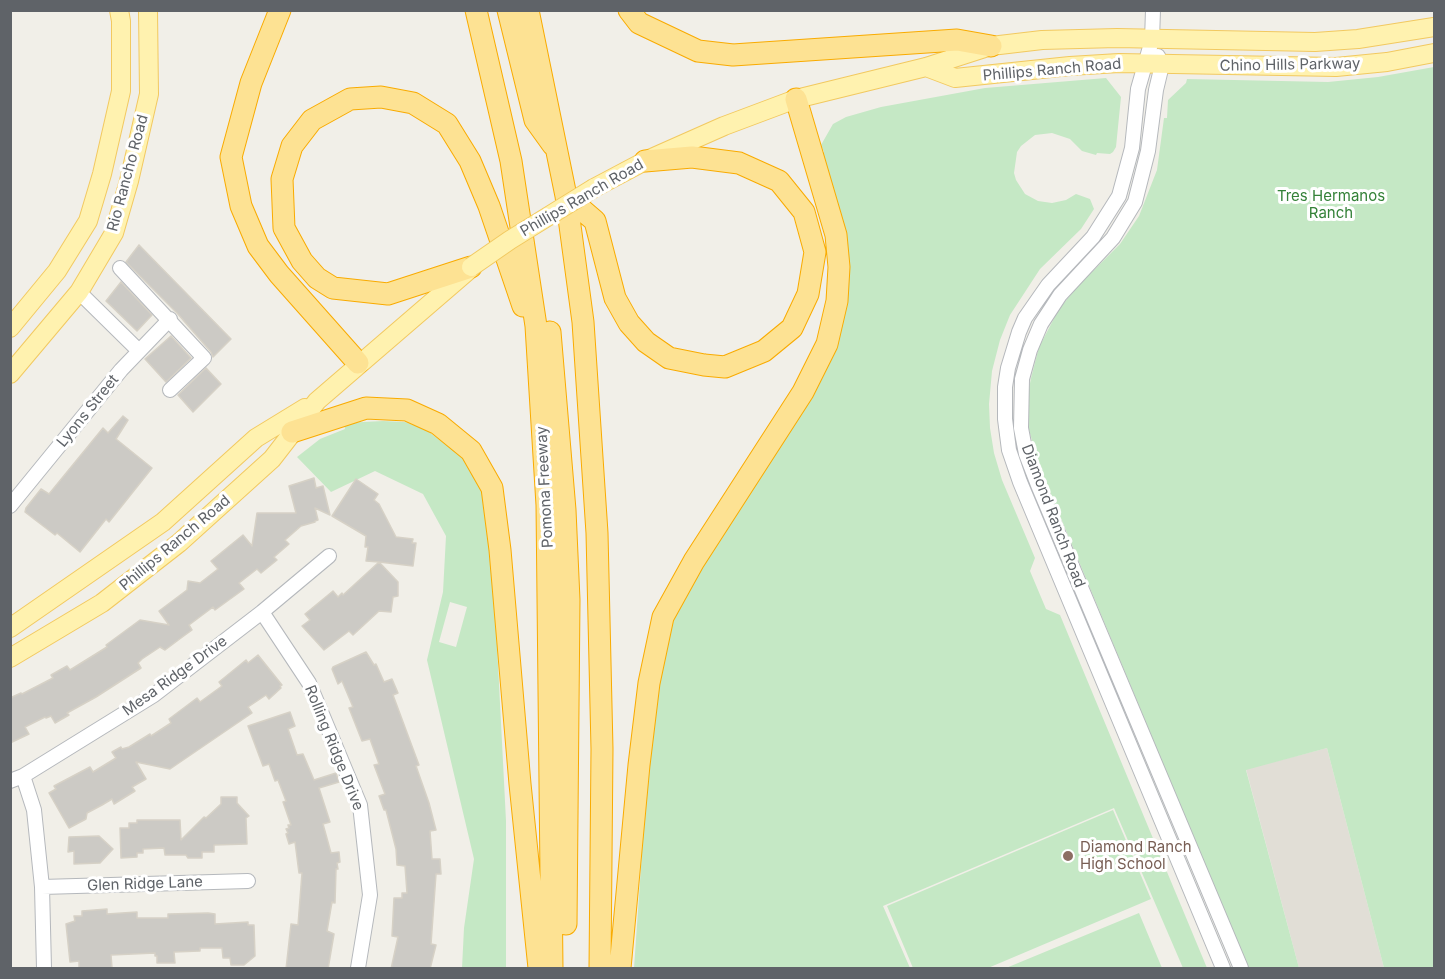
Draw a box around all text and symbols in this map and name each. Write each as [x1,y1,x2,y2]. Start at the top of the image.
street label: Phillips Ranch Road [982,55,1122,85]
street label: Chino Hills Parkway [1219,55,1361,75]
street label: Rio Rancho Road [104,113,152,233]
street label: Phillips Ranch Road [517,155,647,241]
park label: Tres Hermanos Ranch [1277,187,1385,222]
street label: Lyons Street [53,371,123,451]
street label: Pomona Freeway [533,426,557,548]
street label: Diamond Ranch Road [1017,442,1089,590]
street label: Phillips Ranch Road [116,491,234,595]
street label: Mesa Ridge Drive [119,632,231,720]
street label: Rolling Ridge Drive [301,683,367,813]
place label: Diamond Ranch High School [1080,838,1192,873]
marker: Diamond Ranch High School [1061,849,1075,863]
street label: Glen Ridge Lane [87,873,203,895]

